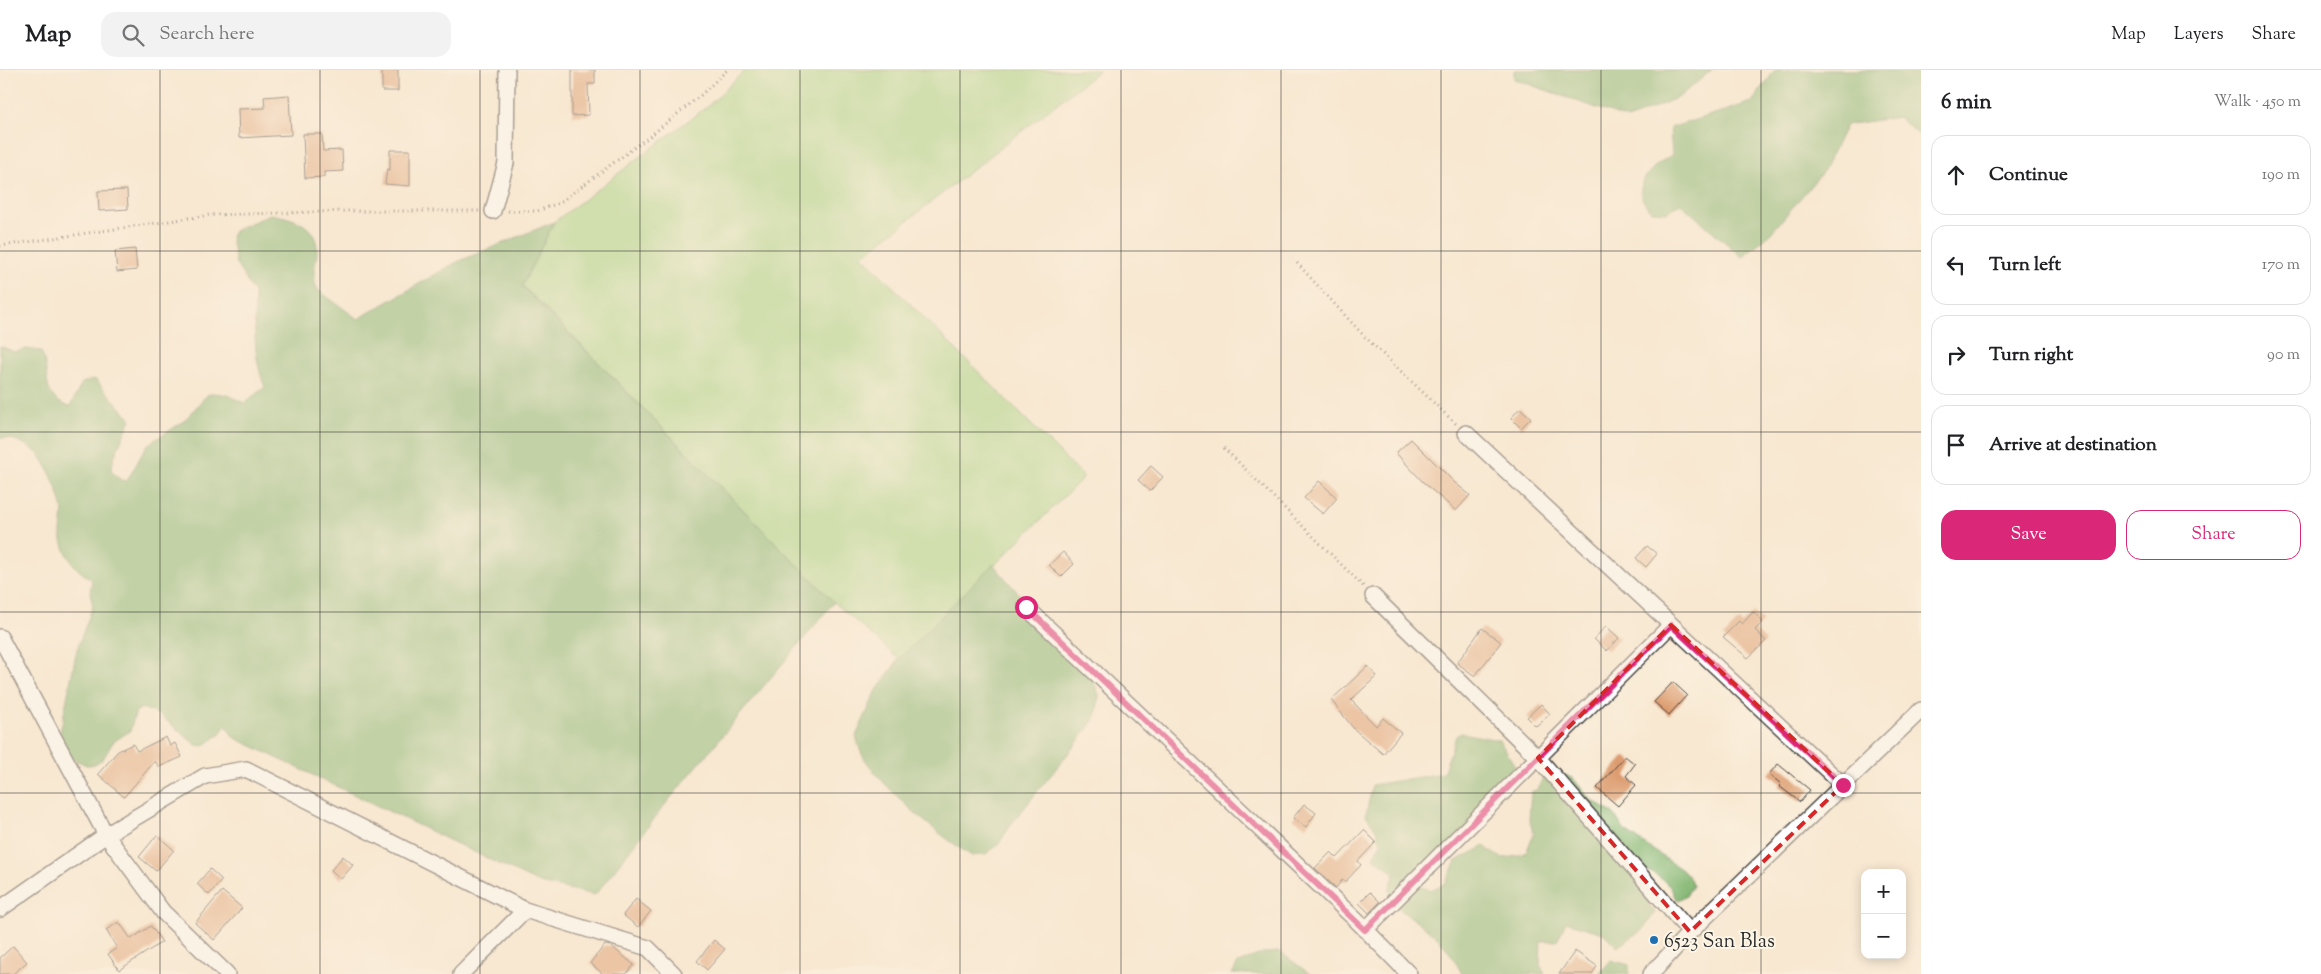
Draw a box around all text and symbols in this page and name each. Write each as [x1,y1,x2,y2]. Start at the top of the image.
search box [101,12,451,57]
text: Map [25,18,71,52]
icon: search [119,21,147,49]
text: Search here [159,21,255,48]
text: Map [2111,22,2146,48]
text: Layers [2174,22,2224,48]
text: Share [2252,22,2296,48]
text: 6 min [1941,88,1992,118]
text: Walk · 450 m [2214,91,2301,114]
icon: ahead [1942,161,1970,189]
text: Continue [1989,162,2068,189]
text: 190 m [2262,164,2300,187]
icon: left [1942,251,1970,279]
text: Turn left [1989,252,2061,279]
text: 170 m [2262,254,2300,277]
icon: right [1942,341,1970,369]
text: Turn right [1989,342,2073,369]
text: 90 m [2267,344,2300,367]
icon: arrive [1942,431,1970,459]
text: Arrive at destination [1989,432,2157,459]
button: Save [1941,510,2116,560]
button: Share [2126,510,2301,560]
route start [1015,596,1038,619]
route end [1832,774,1855,797]
map controls [1861,869,1906,959]
button: + [1861,869,1906,914]
button: − [1861,914,1906,959]
place label: 6523 San Blas [1664,928,1775,957]
marker: 6523 San Blas [1648,934,1660,946]

